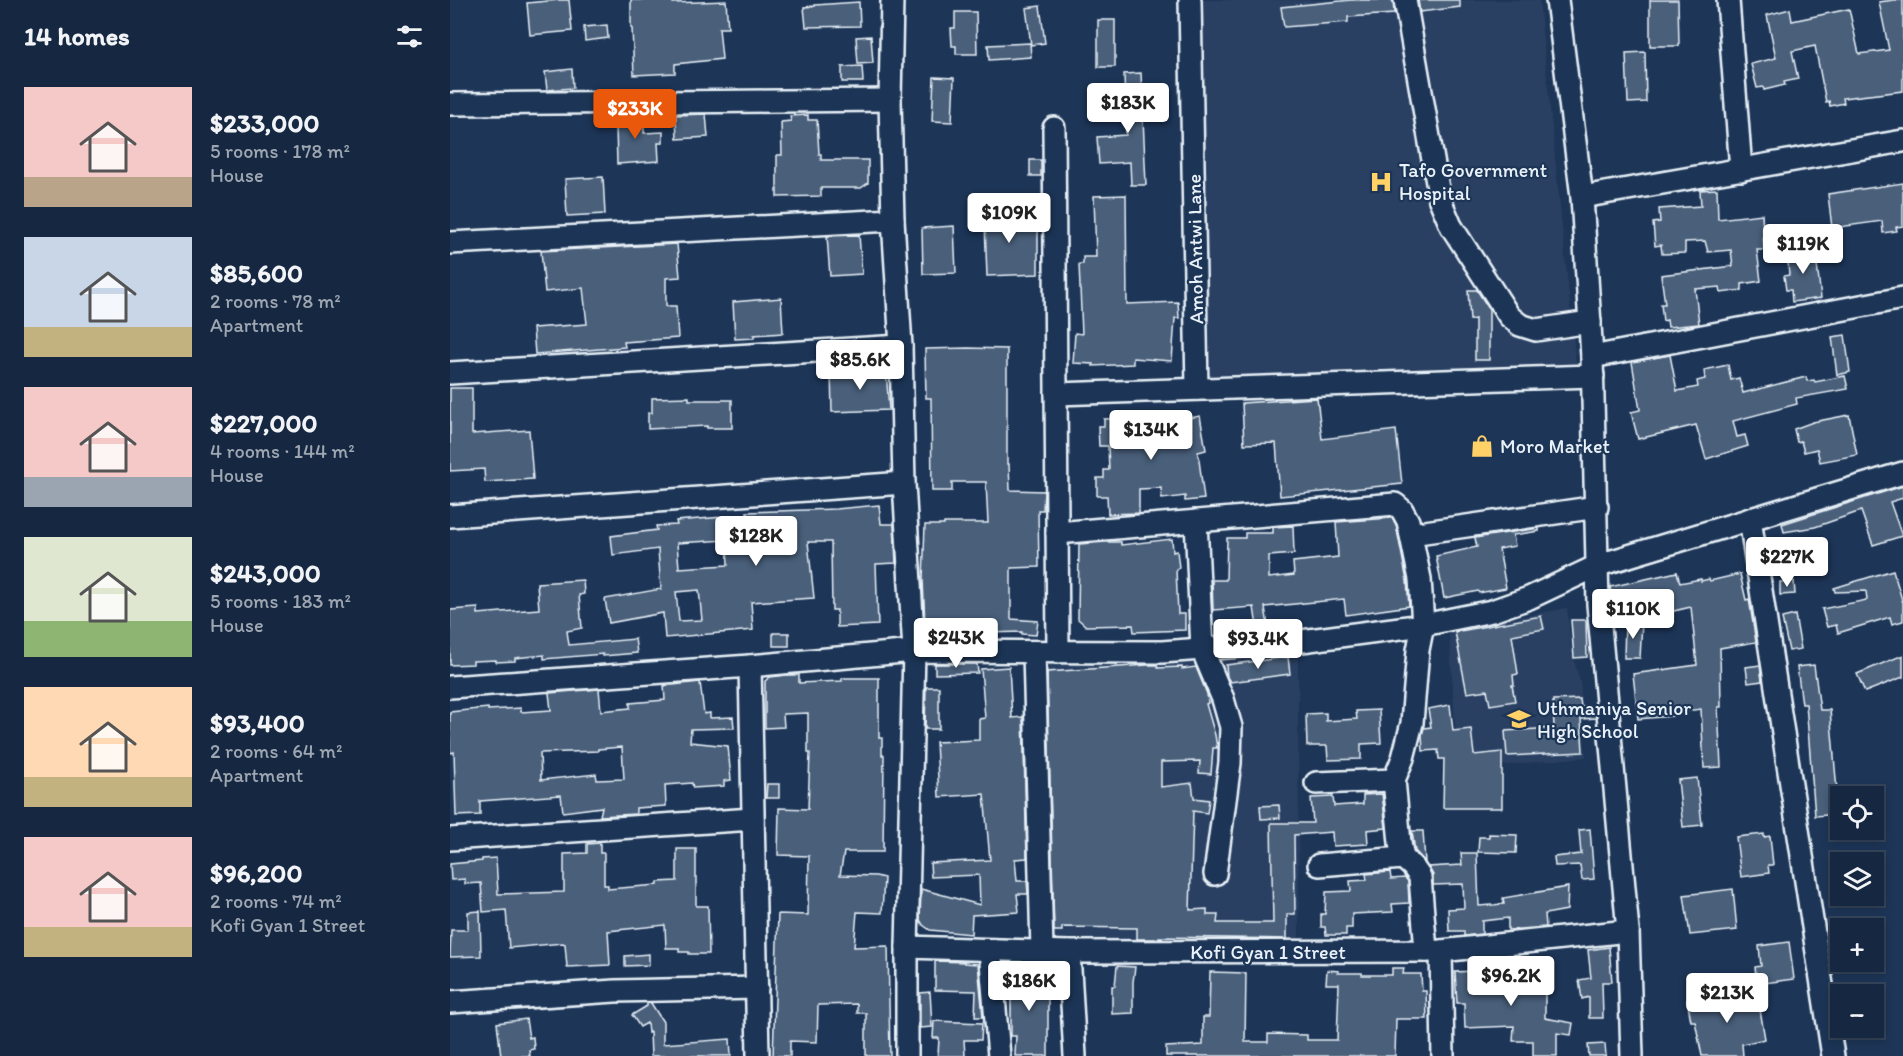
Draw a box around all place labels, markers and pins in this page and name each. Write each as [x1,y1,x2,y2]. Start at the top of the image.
pin: $183K [1086,83,1170,134]
pin: $233K [593,89,677,140]
place label: Tafo Government Hospital [1399,158,1547,205]
hospital icon: Tafo Government Hospital [1368,169,1394,195]
pin: $109K [967,193,1051,244]
pin: $119K [1761,224,1845,275]
pin: $85.6K [811,340,909,391]
pin: $134K [1109,410,1193,461]
shop icon: Moro Market [1469,433,1495,459]
place label: Moro Market [1500,434,1610,458]
pin: $128K [714,516,798,567]
pin: $227K [1745,537,1829,588]
pin: $110K [1591,589,1675,640]
pin: $243K [914,618,998,669]
pin: $93.4K [1209,619,1307,670]
place label: Uthmaniya Senior High School [1537,696,1691,743]
school or university icon: Uthmaniya Senior High School [1506,706,1532,732]
pin: $96.2K [1462,956,1560,1007]
pin: $186K [987,961,1071,1012]
pin: $213K [1685,973,1769,1024]

